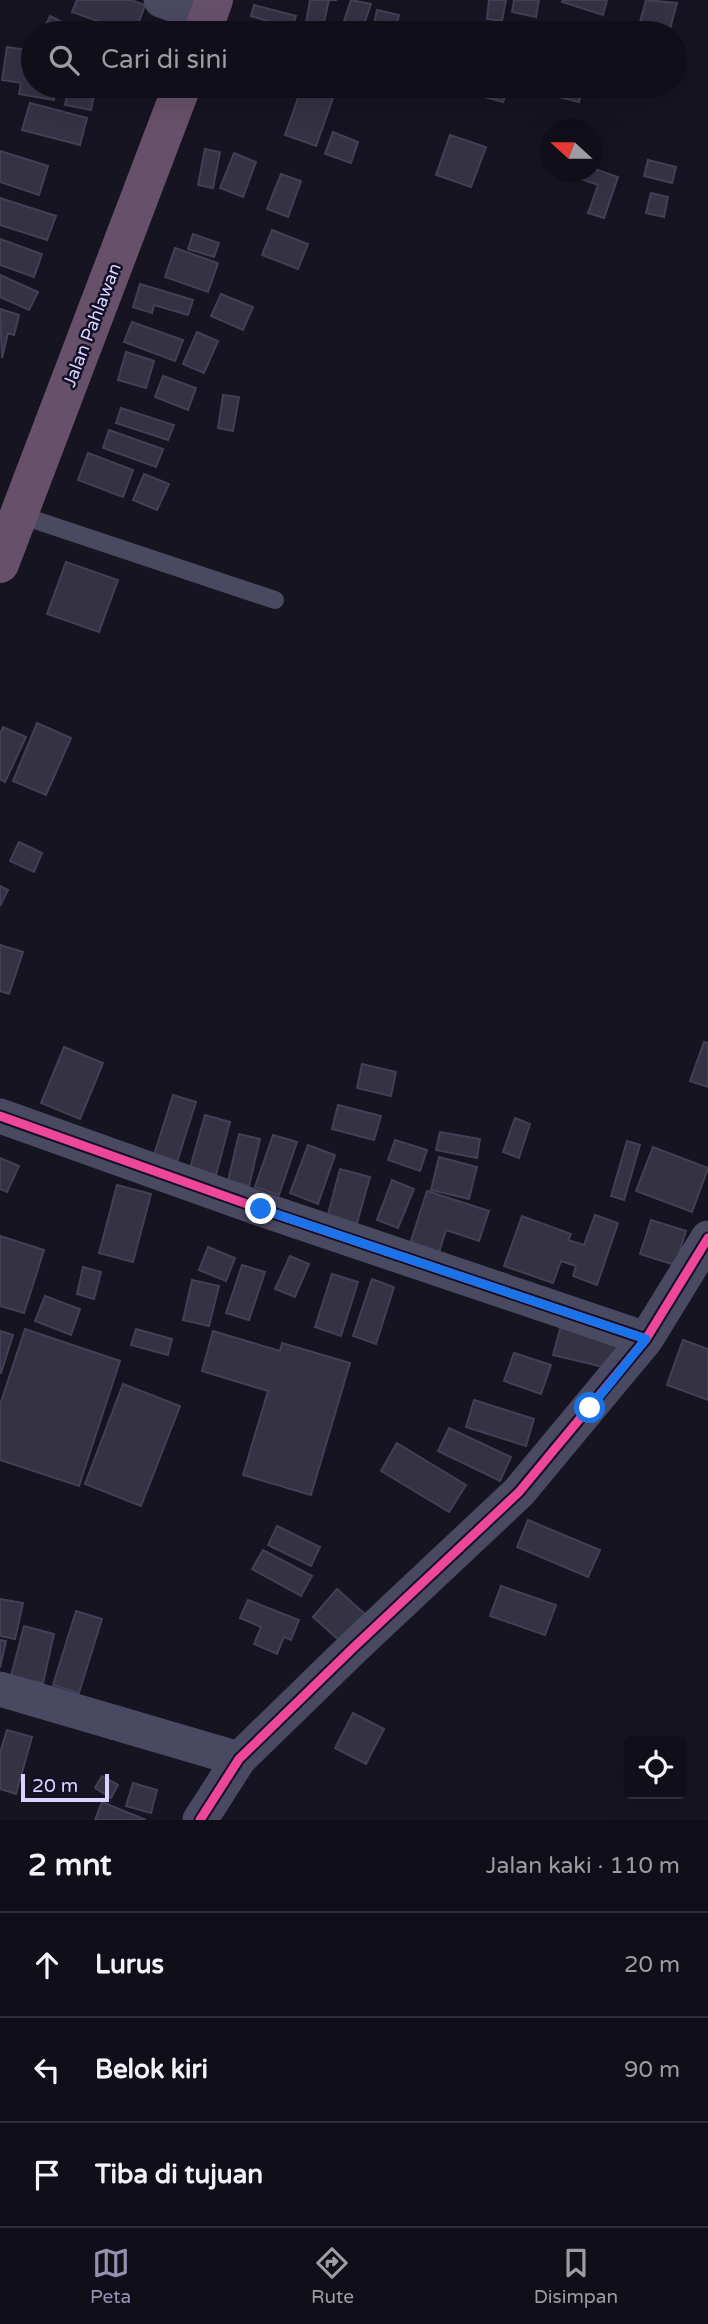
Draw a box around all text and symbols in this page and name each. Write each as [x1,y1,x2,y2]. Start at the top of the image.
search box [21,21,687,98]
icon: search [45,41,83,79]
text: Cari di sini [101,44,228,75]
north arrow [540,119,603,182]
street label: Jalan Pahlawan [58,260,126,390]
route end [245,1193,276,1224]
route start [574,1392,605,1423]
map controls [624,1736,687,1799]
button: locate [624,1736,687,1799]
scale bar [21,1771,108,1803]
text: 20 m [32,1775,78,1797]
text: 2 mnt [28,1847,112,1884]
text: Jalan kaki · 110 m [486,1852,680,1880]
icon: ahead [28,1946,66,1984]
text: Lurus [95,1949,164,1980]
text: 20 m [624,1951,680,1979]
icon: left [28,2051,66,2089]
text: Belok kiri [95,2054,208,2085]
text: 90 m [624,2056,680,2084]
icon: arrive [28,2156,66,2194]
text: Tiba di tujuan [95,2159,263,2190]
tab: Peta [90,2244,131,2308]
tab: Rute [311,2244,354,2308]
tab: Disimpan [534,2244,618,2308]

